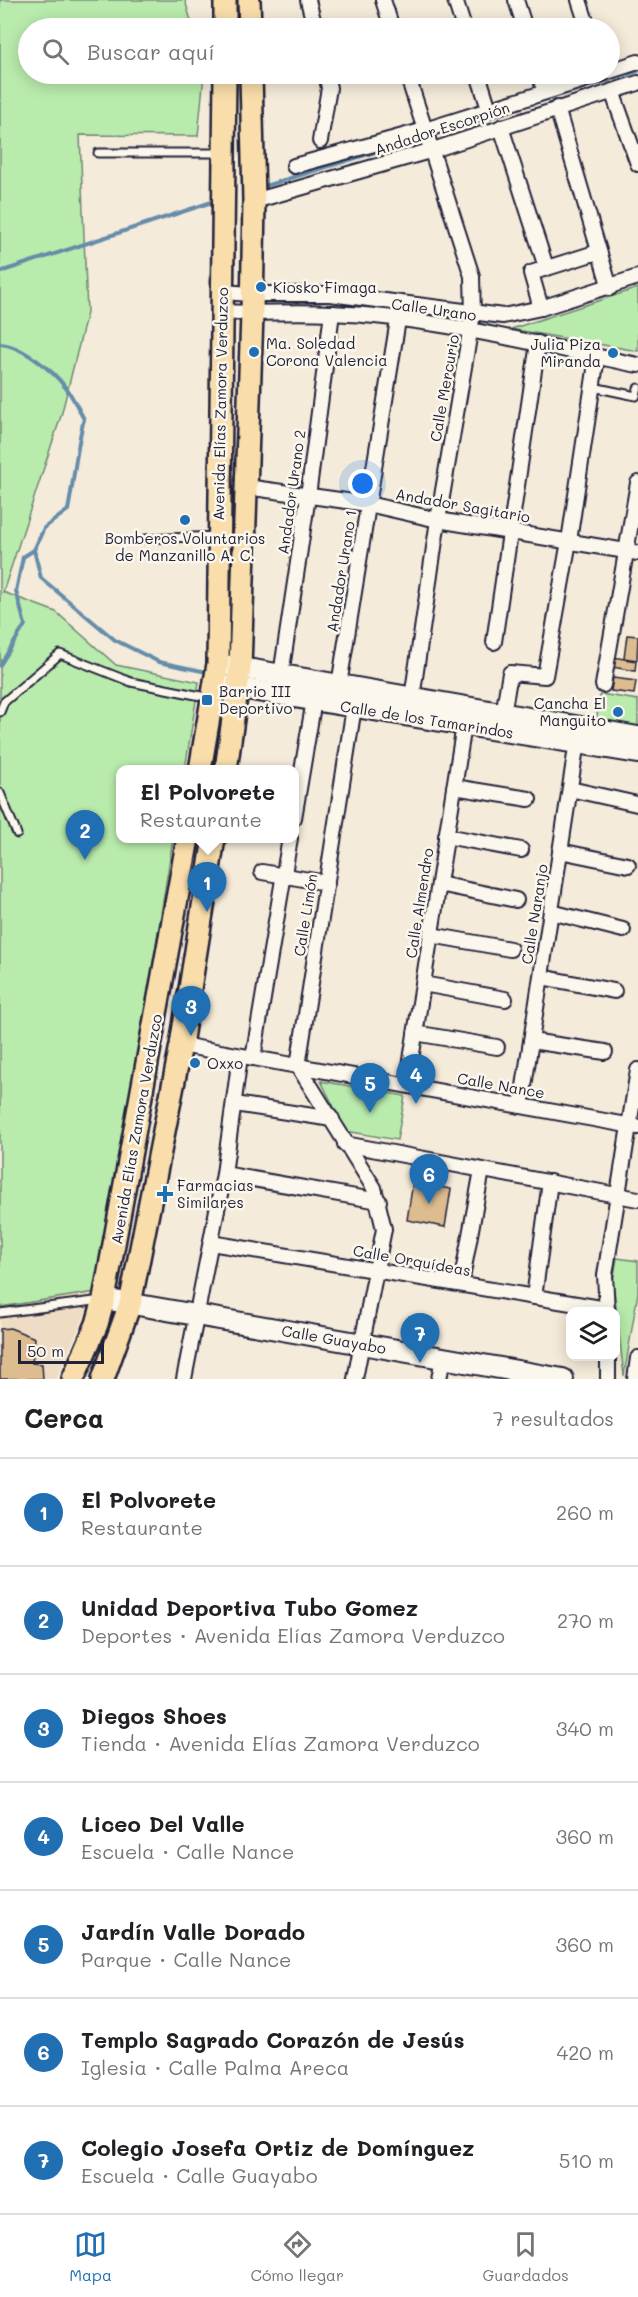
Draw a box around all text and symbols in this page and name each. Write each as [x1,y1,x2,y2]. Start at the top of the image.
search box [18,18,620,84]
icon: search [39,35,72,68]
text: Buscar aquí [87,37,215,66]
street label: Andador Escorpión [372,97,512,159]
place label: Kiosko Fimaga [273,277,377,297]
marker: Kiosko Fimaga [254,280,268,294]
street label: Avenida Elías Zamora Verduzco [208,287,232,521]
street label: Calle Urano [390,293,478,325]
place label: Ma. Soledad Corona Valencia [266,333,388,370]
street label: Calle Mercurio [425,333,463,443]
place label: Julia Piza Miranda [531,334,601,371]
marker: Ma. Soledad Corona Valencia [247,345,261,359]
marker: Julia Piza Miranda [606,346,620,360]
street label: Andador Urano 2 [272,428,310,556]
your location [348,469,377,498]
street label: Andador Sagitario [394,483,532,527]
street label: Andador Urano 1 [321,508,361,634]
marker: Bomberos Voluntarios de Manzanillo A. C. [178,513,192,527]
place label: Bomberos Voluntarios de Manzanillo A. C. [105,528,265,565]
place label: Barrio III Deportivo [219,681,292,718]
marker: Barrio III Deportivo [200,693,214,707]
place label: Cancha El Manguito [534,693,606,730]
street label: Calle de los Tamarindos [339,695,515,743]
marker: Cancha El Manguito [611,705,625,719]
popup [116,765,299,843]
text: El Polvorete [140,777,275,806]
text: Restaurante [140,806,262,832]
pin: 2 [66,810,104,860]
street label: Calle Almendro [400,846,438,960]
pin: 1 [188,862,226,912]
street label: Calle Naranjo [516,862,552,966]
street label: Calle Limón [289,872,321,958]
pin: 3 [172,986,210,1036]
street label: Avenida Elías Zamora Verduzco [106,1012,166,1246]
place label: Oxxo [207,1053,243,1073]
pin: 4 [396,1054,436,1104]
marker: Oxxo [188,1056,202,1070]
pin: 5 [350,1064,389,1113]
street label: Calle Nance [456,1067,546,1103]
pin: 6 [410,1154,448,1204]
place label: Farmacias Similares [177,1175,254,1212]
marker: Farmacias Similares [158,1187,172,1201]
street label: Calle Orquídeas [352,1240,472,1280]
map controls [566,1307,620,1361]
button: layers [566,1307,620,1361]
pin: 7 [400,1314,440,1363]
street label: Calle Guayabo [280,1320,388,1358]
scale bar [18,1337,104,1364]
text: 50 m [27,1340,64,1361]
text: Cerca [24,1401,104,1435]
text: 7 resultados [493,1405,614,1431]
text: El Polvorete [81,1485,216,1514]
text: 1 [39,1499,48,1525]
text: 260 m [556,1499,614,1525]
text: Restaurante [81,1514,203,1540]
text: Unidad Deportiva Tubo Gomez [81,1593,418,1622]
text: 2 [38,1607,49,1633]
text: 270 m [557,1607,614,1633]
text: Deportes · Avenida Elías Zamora Verduzco [81,1622,505,1648]
text: Diegos Shoes [81,1701,227,1730]
text: 3 [38,1715,50,1741]
text: 340 m [556,1715,614,1741]
text: Tienda · Avenida Elías Zamora Verduzco [81,1730,480,1756]
text: Liceo Del Valle [81,1809,245,1838]
text: 4 [37,1823,50,1849]
text: 360 m [556,1823,614,1849]
text: Escuela · Calle Nance [81,1838,294,1864]
text: Jardín Valle Dorado [81,1917,305,1946]
text: 5 [38,1931,49,1957]
text: 360 m [556,1931,614,1957]
text: Parque · Calle Nance [81,1946,291,1972]
text: Templo Sagrado Corazón de Jesús [81,2025,465,2054]
text: 6 [37,2039,50,2065]
text: 420 m [556,2039,614,2065]
text: Iglesia · Calle Palma Areca [81,2054,349,2080]
text: Colegio Josefa Ortiz de Domínguez [81,2133,474,2162]
text: 7 [38,2147,49,2173]
text: 510 m [559,2147,614,2173]
text: Escuela · Calle Guayabo [81,2162,318,2188]
tab: Mapa [69,2228,112,2285]
tab: Cómo llegar [250,2228,344,2285]
tab: Guardados [483,2228,569,2285]

